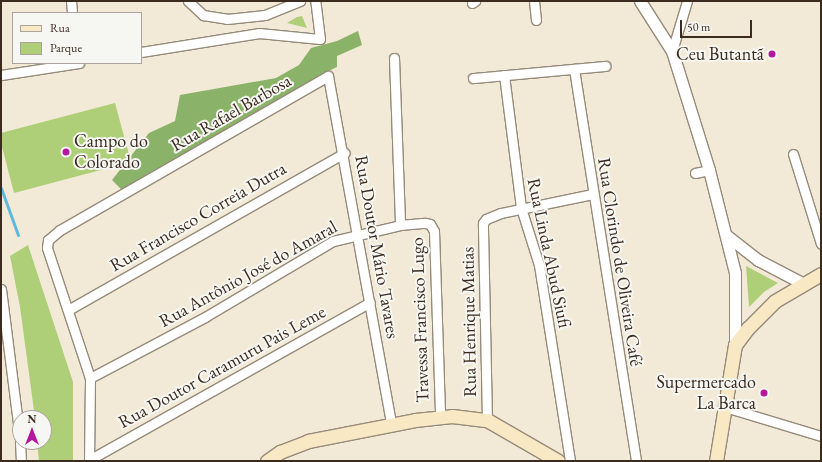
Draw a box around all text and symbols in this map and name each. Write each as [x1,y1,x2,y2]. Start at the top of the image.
legend [12,12,142,64]
scale bar [682,12,754,38]
text: 50 m [687,19,710,35]
text: Rua [50,20,70,36]
text: Parque [50,40,82,56]
place label: Ceu Butantã [676,43,764,65]
marker: Ceu Butantã [767,49,777,59]
street label: Rua Rafael Barbosa [167,70,295,156]
place label: Campo do Colorado [74,131,148,174]
marker: Campo do Colorado [61,147,71,157]
street label: Rua Doutor Mário Tavares [350,154,404,340]
street label: Rua Clorindo de Oliveira Café [593,156,647,368]
street label: Rua Francisco Correia Dutra [106,158,290,276]
street label: Rua Linda Abud Siufi [523,176,575,330]
street label: Rua Antônio José do Amaral [155,216,341,332]
street label: Travessa Francisco Lugo [406,237,434,403]
street label: Rua Henrique Matias [457,247,481,397]
street label: Rua Doutor Caramuru Pais Leme [115,301,329,433]
place label: Supermercado La Barca [656,372,756,414]
marker: Supermercado La Barca [759,388,769,398]
north arrow [12,410,52,450]
text: N [28,412,36,426]

